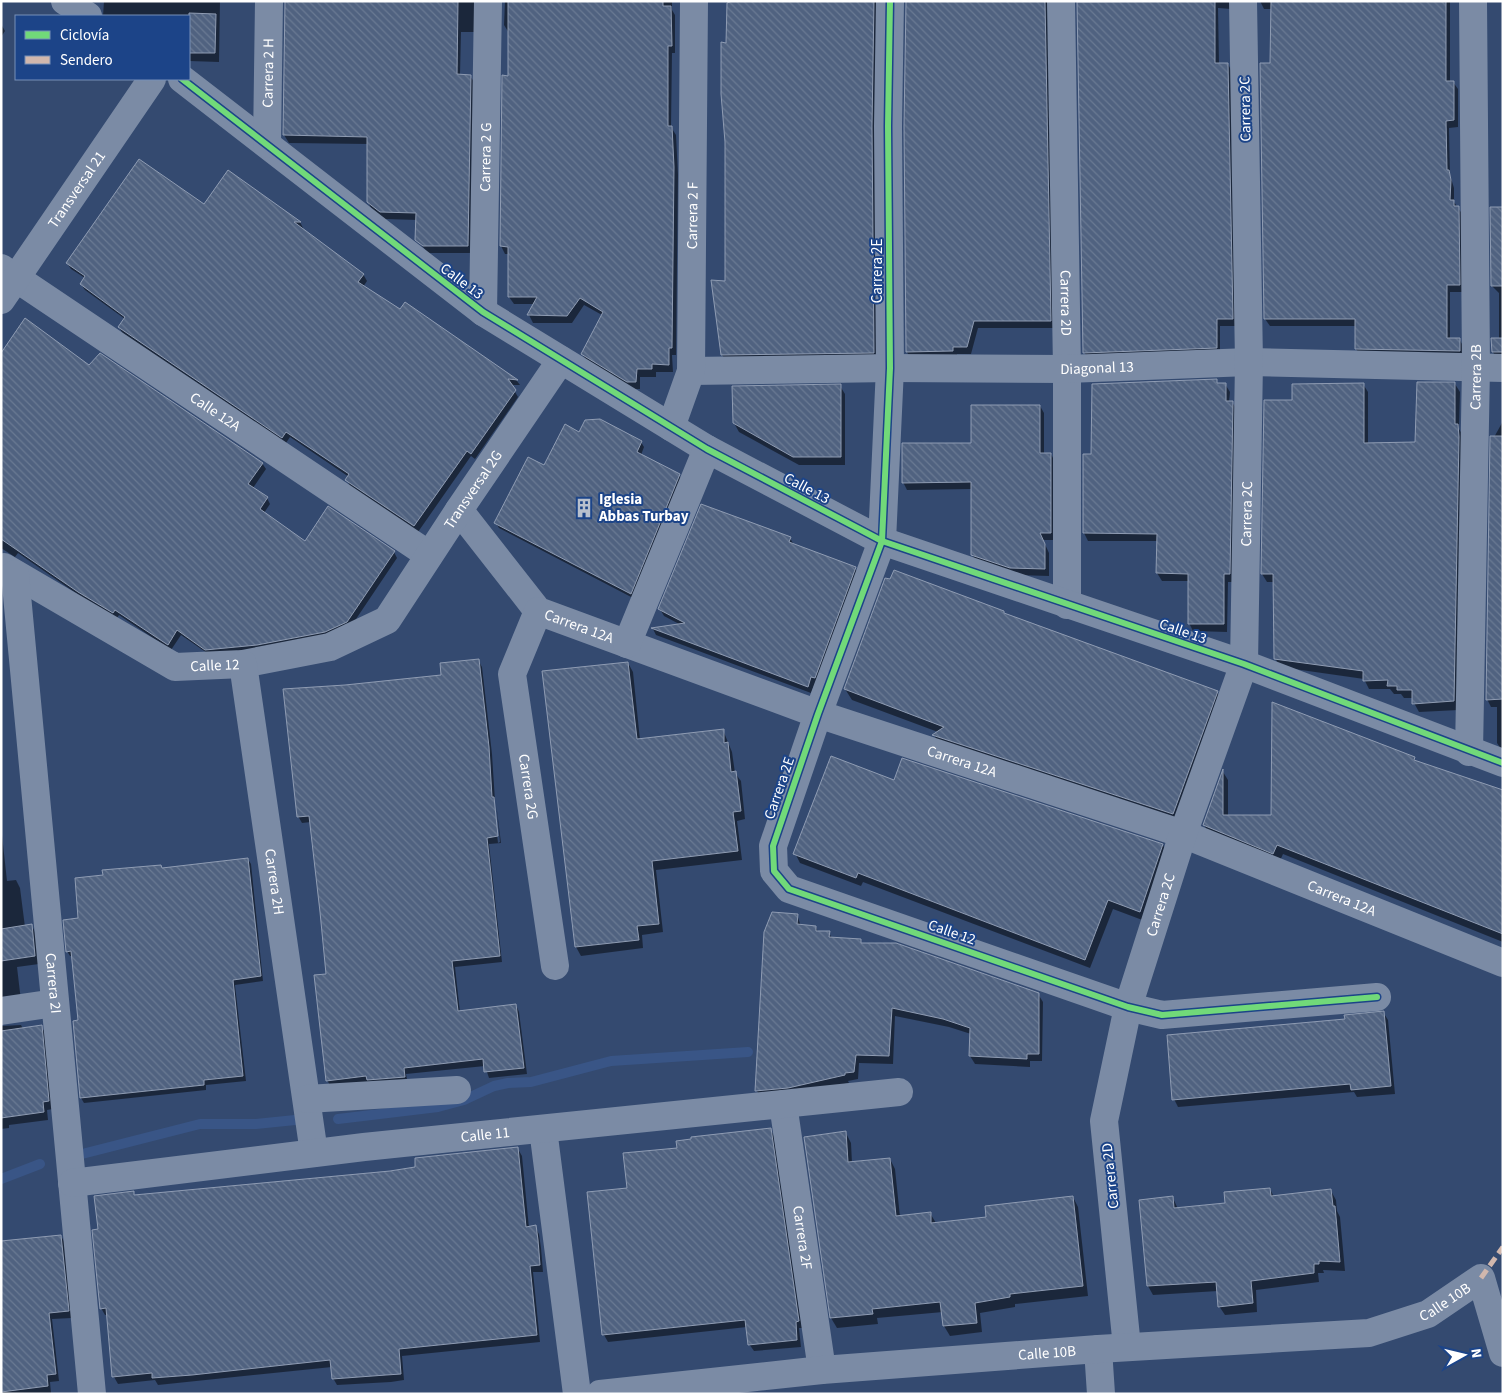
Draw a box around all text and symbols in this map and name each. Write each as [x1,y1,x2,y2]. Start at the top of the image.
legend [15,15,190,80]
text: Ciclovía [60,25,109,46]
street label: Carrera 2 H [258,38,279,108]
text: Sendero [60,50,113,71]
street label: Carrera 2C [1234,76,1257,142]
street label: Carrera 2 G [475,122,497,192]
street label: Transversal 21 [43,147,111,233]
street label: Carrera 2 F [682,181,704,249]
street label: Carrera 2E [867,239,888,303]
street label: Calle 13 [436,258,488,305]
street label: Carrera 2D [1054,270,1076,336]
street label: Carrera 2B [1465,344,1487,410]
street label: Diagonal 13 [1060,356,1134,380]
street label: Calle 12A [185,387,245,437]
street label: Transversal 2G [439,446,508,534]
street label: Calle 13 [780,468,833,509]
street label: Carrera 2C [1236,481,1258,547]
place label: Iglesia Abbas Turbay [598,489,689,527]
building icon: Iglesia Abbas Turbay [573,497,595,519]
street label: Carrera 12A [541,604,617,649]
street label: Calle 13 [1156,614,1209,649]
street label: Calle 12 [190,654,240,677]
street label: Carrera 12A [924,740,1000,783]
street label: Carrera 2G [513,753,543,821]
street label: Carrera 2E [759,754,800,822]
street label: Carrera 2H [259,847,289,916]
street label: Carrera 2C [1141,870,1181,939]
street label: Carrera 12A [1304,875,1380,922]
street label: Calle 12 [925,915,978,950]
street label: Carrera 2I [40,952,66,1014]
street label: Calle 11 [460,1122,511,1148]
street label: Carrera 2D [1097,1142,1124,1210]
street label: Carrera 2F [787,1204,817,1272]
street label: Calle 10B [1417,1278,1475,1327]
north arrow [1439,1330,1489,1380]
street label: Calle 10B [1017,1341,1077,1366]
text: N [1465,1347,1486,1359]

